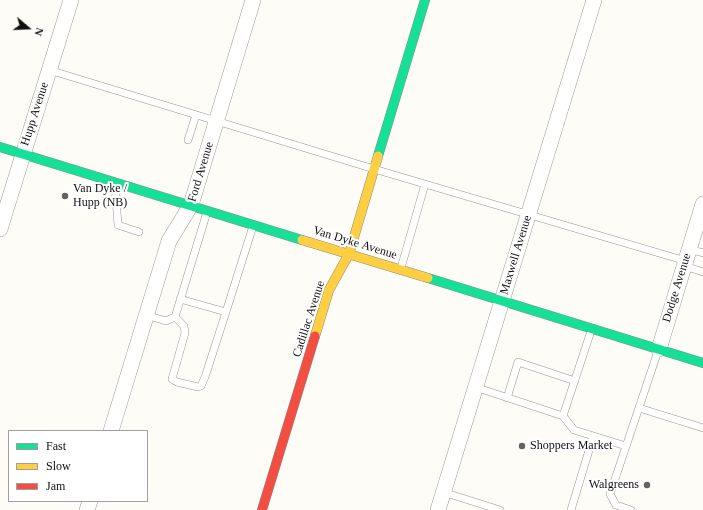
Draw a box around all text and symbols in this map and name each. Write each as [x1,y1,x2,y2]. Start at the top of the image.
north arrow [8,8,48,48]
text: N [32,26,46,38]
street label: Hupp Avenue [18,80,52,148]
street label: Ford Avenue [185,140,217,204]
place label: Van Dyke / Hupp (NB) [73,182,127,210]
marker: Van Dyke / Hupp (NB) [60,191,70,201]
street label: Maxwell Avenue [497,214,535,296]
street label: Van Dyke Avenue [311,223,399,263]
street label: Dodge Avenue [660,252,694,324]
street label: Cadillac Avenue [290,279,328,359]
legend [8,430,148,502]
text: Fast [46,439,66,453]
place label: Shoppers Market [530,439,612,453]
marker: Shoppers Market [517,441,527,451]
text: Slow [46,459,71,473]
place label: Walgreens [589,478,639,492]
text: Jam [46,479,65,493]
marker: Walgreens [642,480,652,490]

